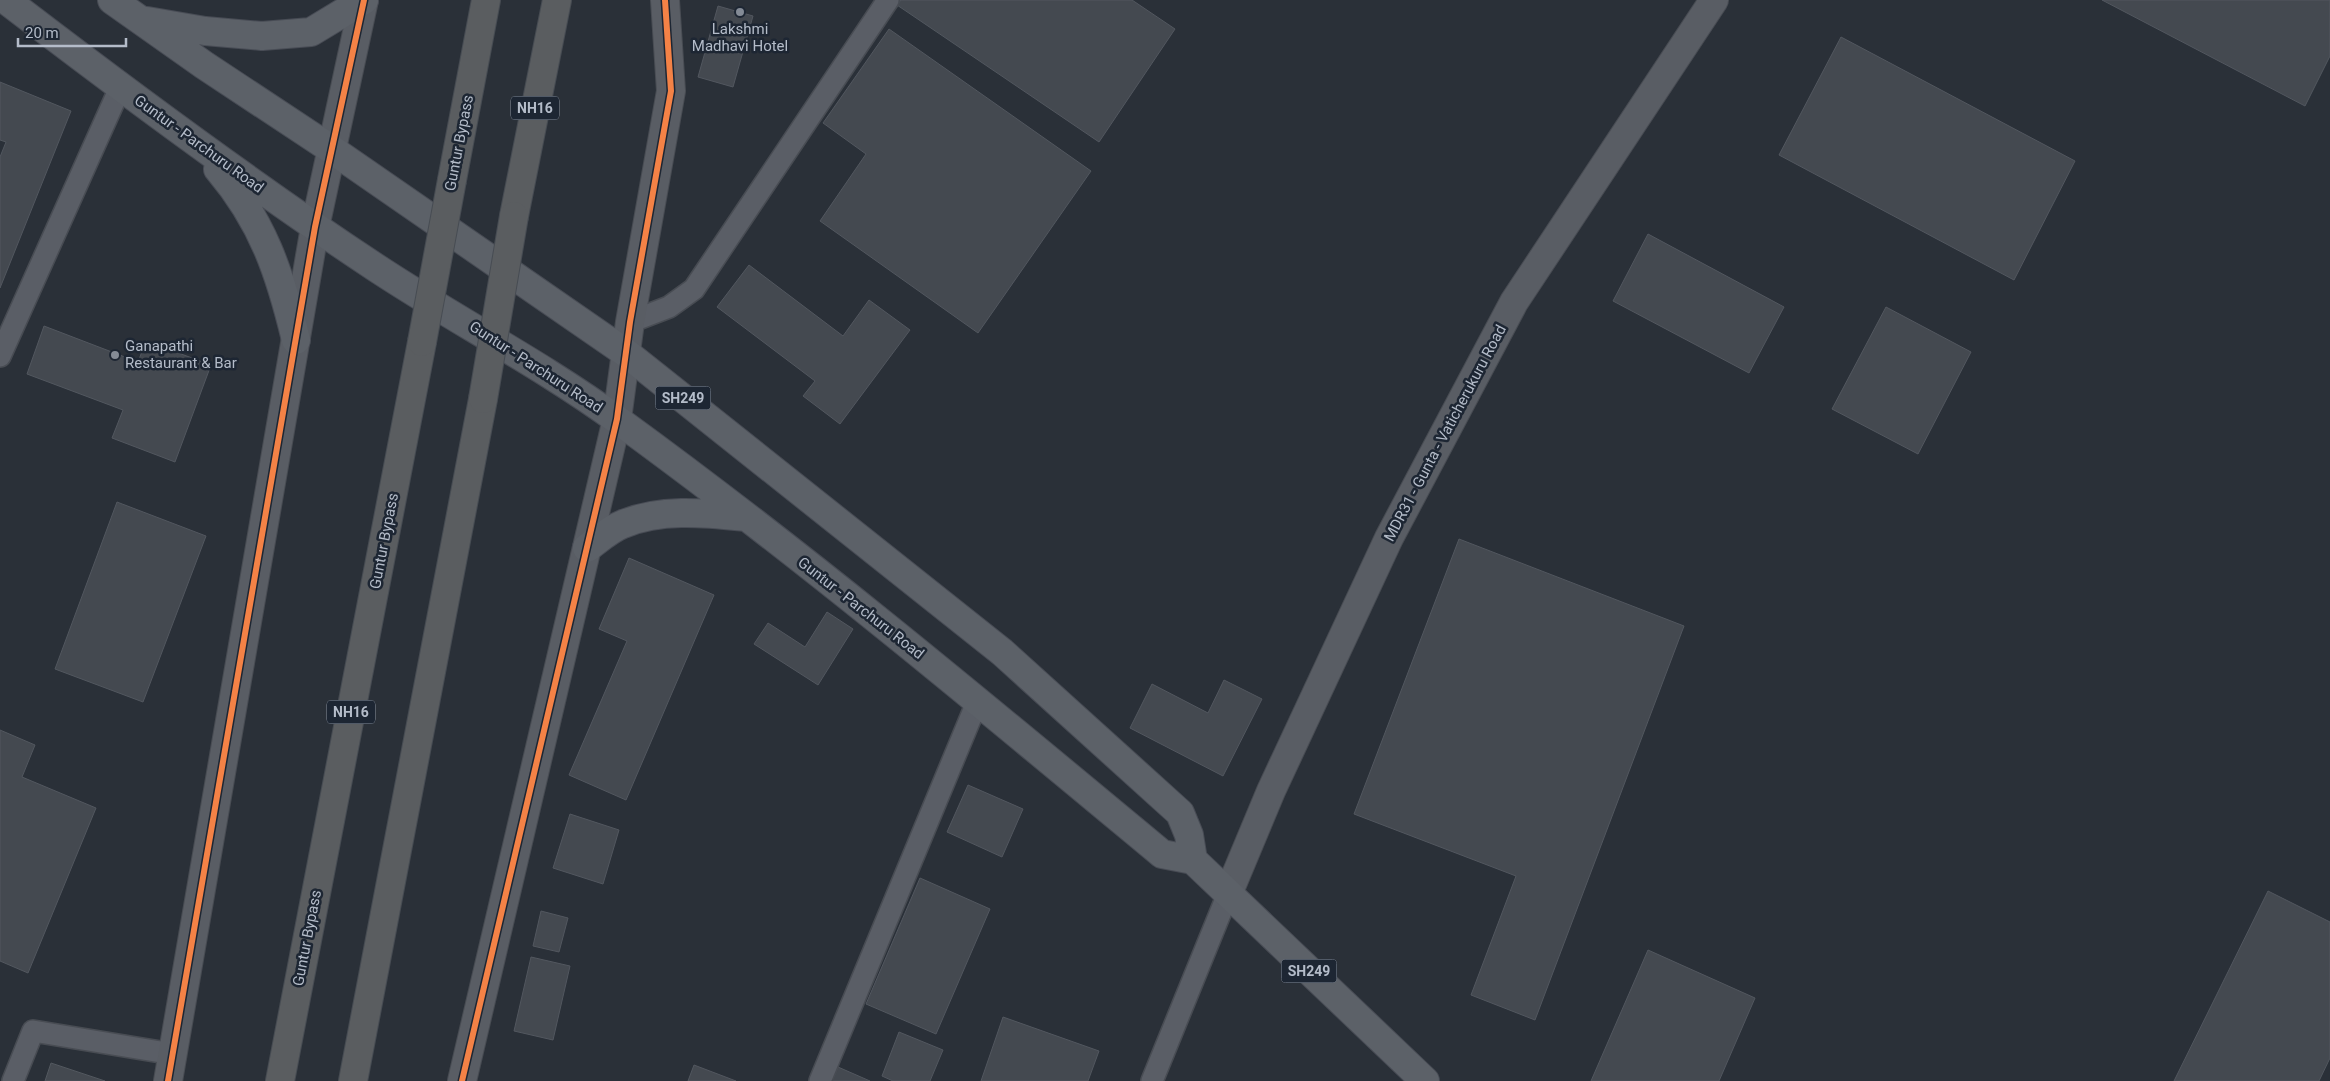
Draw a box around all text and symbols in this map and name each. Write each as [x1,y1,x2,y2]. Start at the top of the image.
marker: Lakshmi Madhavi Hotel [734,6,746,18]
scale bar [18,15,125,47]
place label: Lakshmi Madhavi Hotel [692,20,788,55]
text: 20 m [25,24,59,42]
street label: Guntur - Parchuru Road [131,91,267,197]
street label: Guntur Bypass [441,94,477,192]
road number: NH16 [511,96,559,120]
street label: Guntur - Parchuru Road [466,317,606,417]
street label: MDR31 - Gunta - Vaticherukuru Road [1380,322,1510,544]
place label: Ganapathi Restaurant & Bar [125,337,237,372]
marker: Ganapathi Restaurant & Bar [109,349,121,361]
road number: SH249 [656,386,710,409]
street label: Guntur Bypass [366,492,402,590]
street label: Guntur - Parchuru Road [794,553,928,663]
road number: NH16 [327,700,375,724]
street label: Guntur Bypass [289,889,325,987]
road number: SH249 [1282,959,1336,982]

